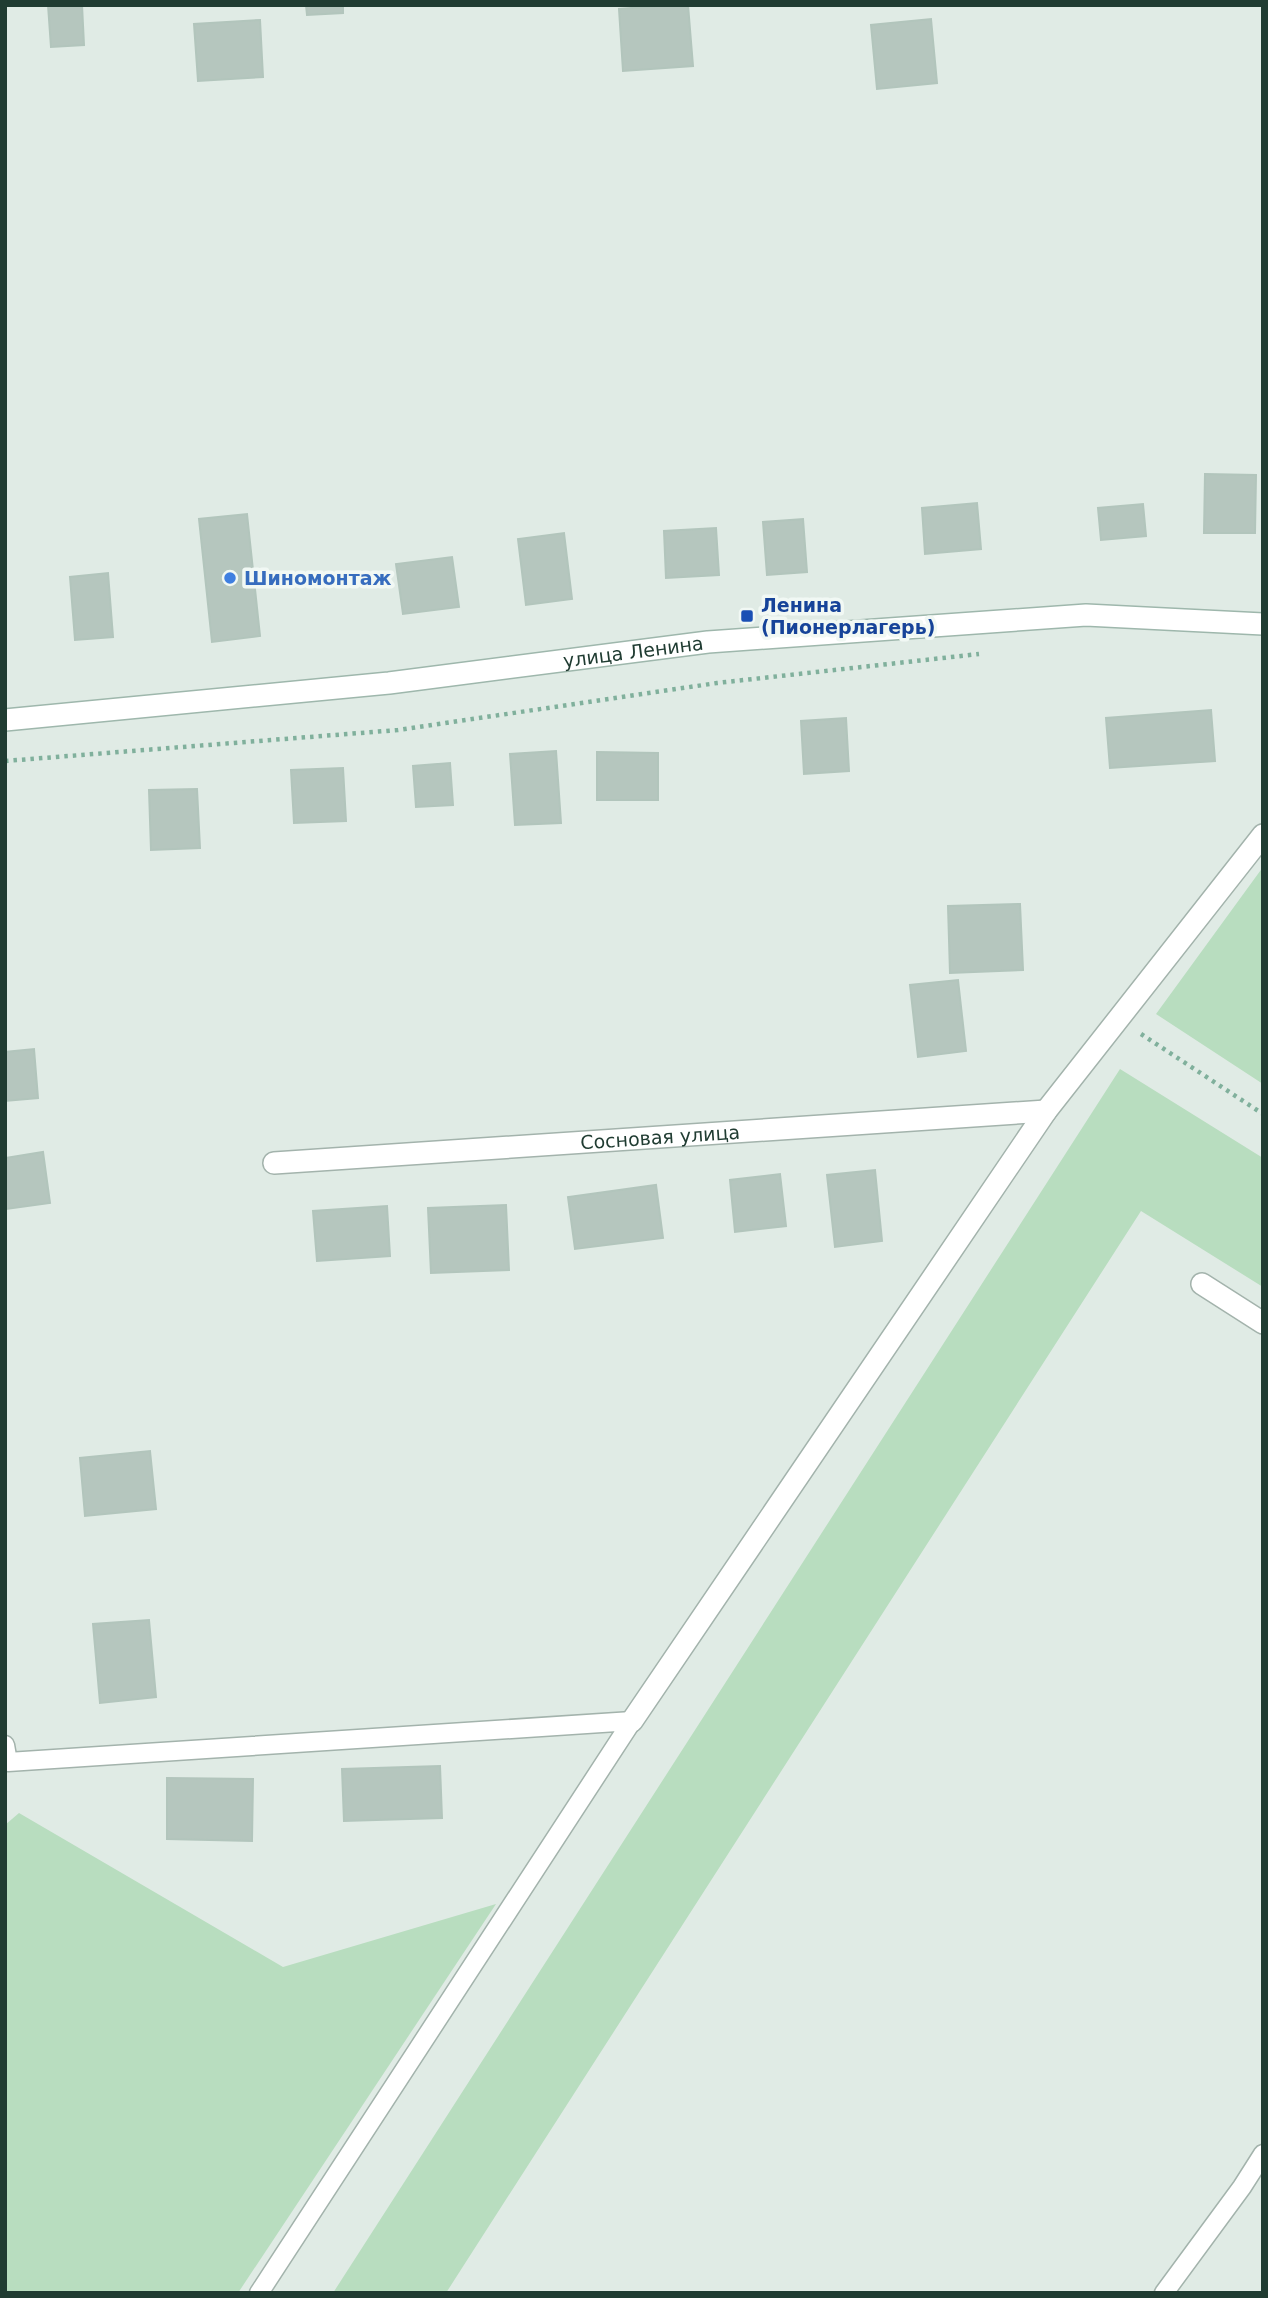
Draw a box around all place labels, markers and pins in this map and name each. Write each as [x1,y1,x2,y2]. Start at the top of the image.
place label: Шиномонтаж [244,567,392,589]
marker: Шиномонтаж [222,570,238,586]
place label: Ленина (Пионерлагерь) [761,594,935,638]
marker: Ленина (Пионерлагерь) [739,608,755,624]

